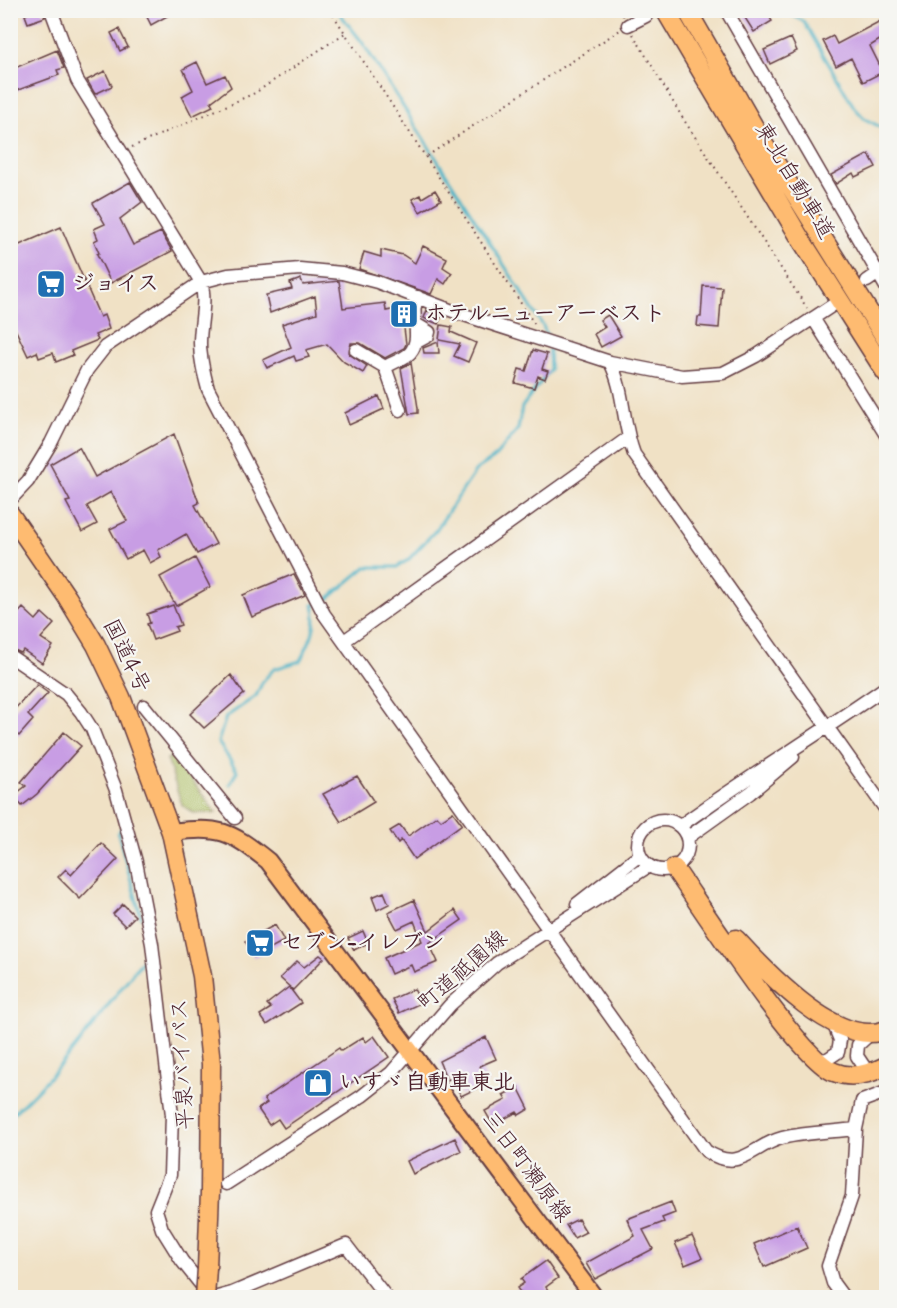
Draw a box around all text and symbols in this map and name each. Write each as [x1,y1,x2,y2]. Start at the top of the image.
street label: 東北自動車道 [748,117,840,245]
supermarket icon: ジョイス [35,268,67,300]
place label: ジョイス [72,270,159,298]
building icon: ホテルニューアーベスト [388,298,420,330]
place label: ホテルニューアーベスト [425,300,666,328]
street label: 国道4号 [96,614,156,698]
street label: 町道祗園線 [412,924,514,1018]
supermarket icon: セブン-イレブン [244,927,276,959]
place label: セブン-イレブン [281,929,445,957]
street label: 平泉バイパス [166,998,200,1130]
shop icon: いすゞ自動車東北 [302,1067,334,1099]
place label: いすゞ自動車東北 [339,1069,515,1097]
street label: 三日町瀬原線 [475,1106,577,1228]

